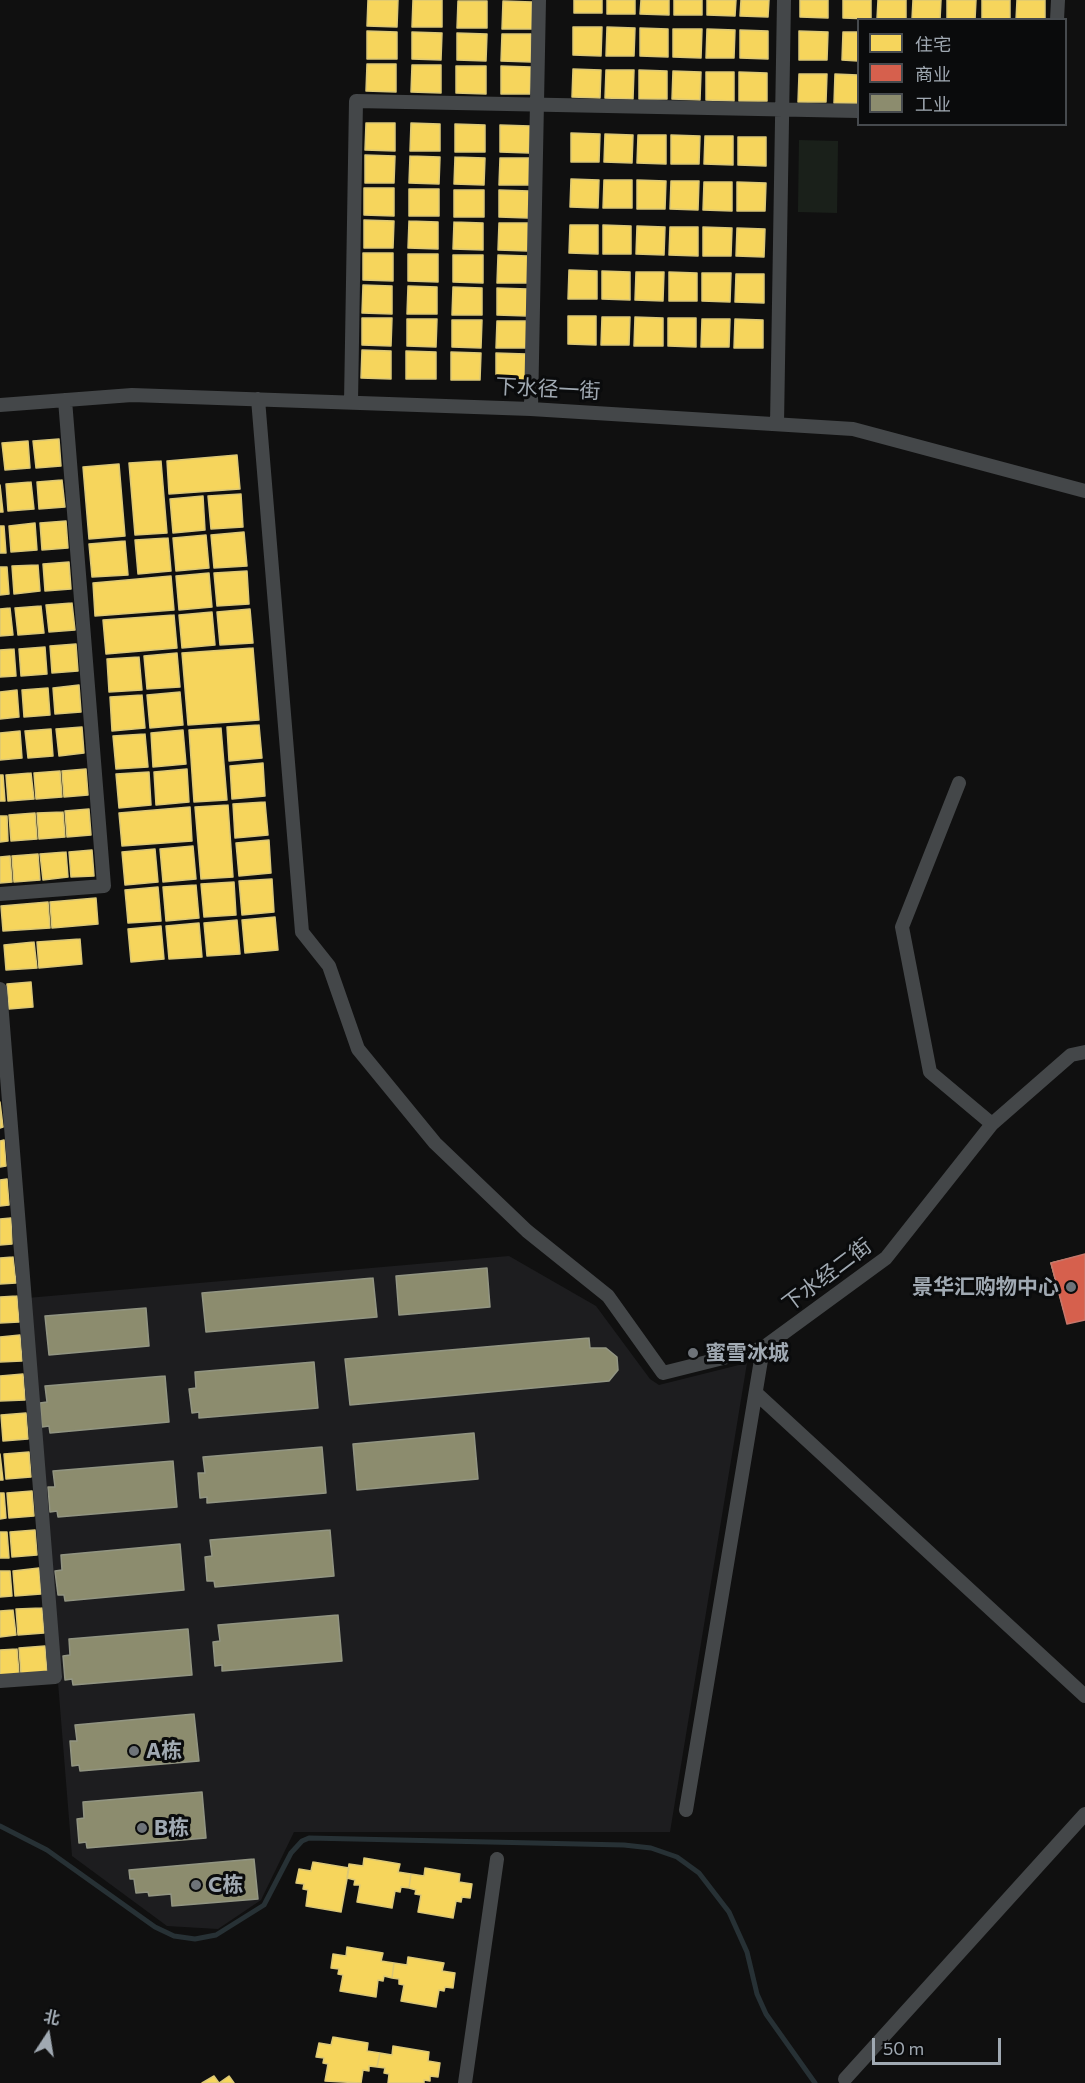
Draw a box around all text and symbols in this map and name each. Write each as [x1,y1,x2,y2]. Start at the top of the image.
legend [857,18,1067,126]
text: 住宅 [915,33,951,55]
text: 商业 [915,63,951,85]
text: 工业 [915,93,951,115]
street label: 下水径一街 [495,374,601,404]
street label: 下水经二街 [777,1233,877,1317]
place label: 景华汇购物中心 [912,1274,1059,1300]
marker: 景华汇购物中心 [1064,1280,1078,1294]
place label: 蜜雪冰城 [705,1340,789,1366]
marker: 蜜雪冰城 [686,1346,700,1360]
place label: A栋 [146,1738,182,1764]
marker: A栋 [127,1744,141,1758]
place label: B栋 [154,1815,189,1841]
marker: B栋 [135,1821,149,1835]
place label: C栋 [208,1872,243,1898]
marker: C栋 [189,1878,203,1892]
north arrow [18,2005,78,2065]
text: 北 [42,2006,62,2028]
scale bar [875,2026,1004,2064]
text: 50 m [883,2037,924,2059]

